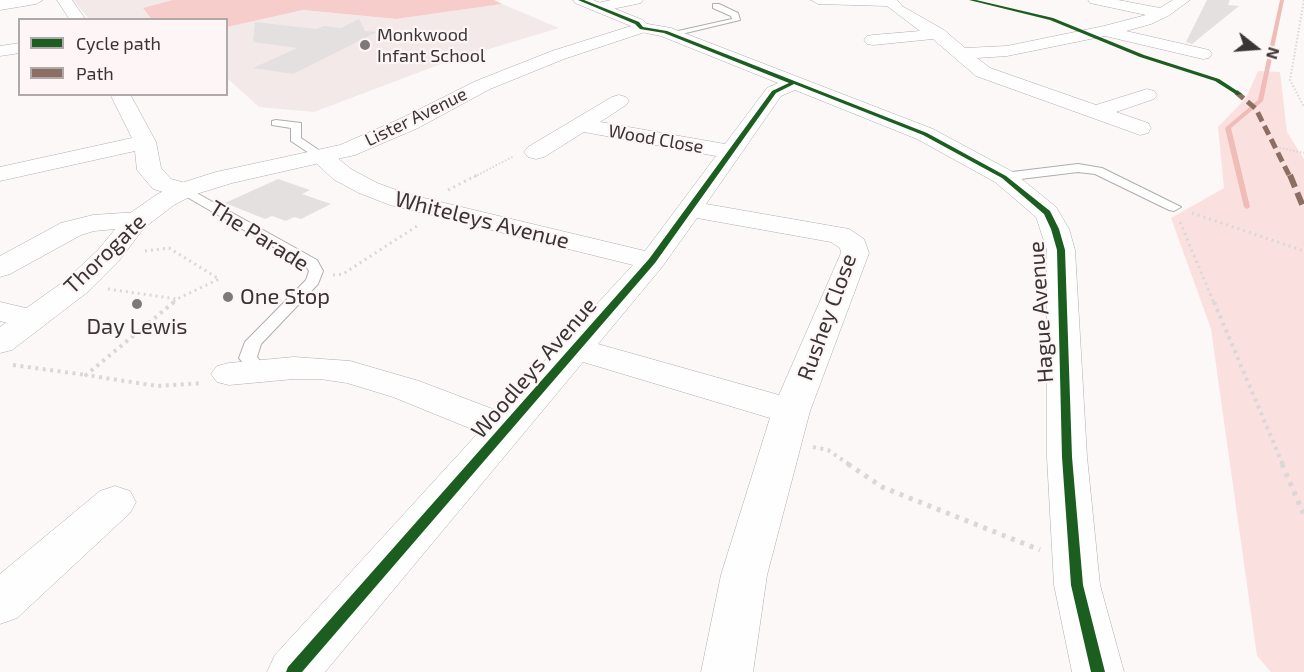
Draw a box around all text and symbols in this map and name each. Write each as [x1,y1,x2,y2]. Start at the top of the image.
legend [18,18,228,96]
north arrow [1226,18,1286,78]
place label: Monkwood Infant School [377,24,485,66]
text: Cycle path [76,32,161,54]
marker: Monkwood Infant School [358,38,372,52]
text: N [1263,45,1284,62]
text: Path [76,62,114,84]
street label: Lister Avenue [361,83,471,151]
street label: Wood Close [607,120,705,158]
street label: Whiteleys Avenue [392,186,572,254]
street label: The Parade [204,195,314,277]
street label: Thorogate [59,209,151,299]
street label: Hague Avenue [1023,240,1059,384]
street label: Rushey Close [792,250,862,384]
place label: One Stop [240,284,330,310]
marker: One Stop [221,290,235,304]
street label: Woodleys Avenue [466,292,602,444]
marker: Day Lewis [130,297,144,311]
place label: Day Lewis [86,314,188,340]

